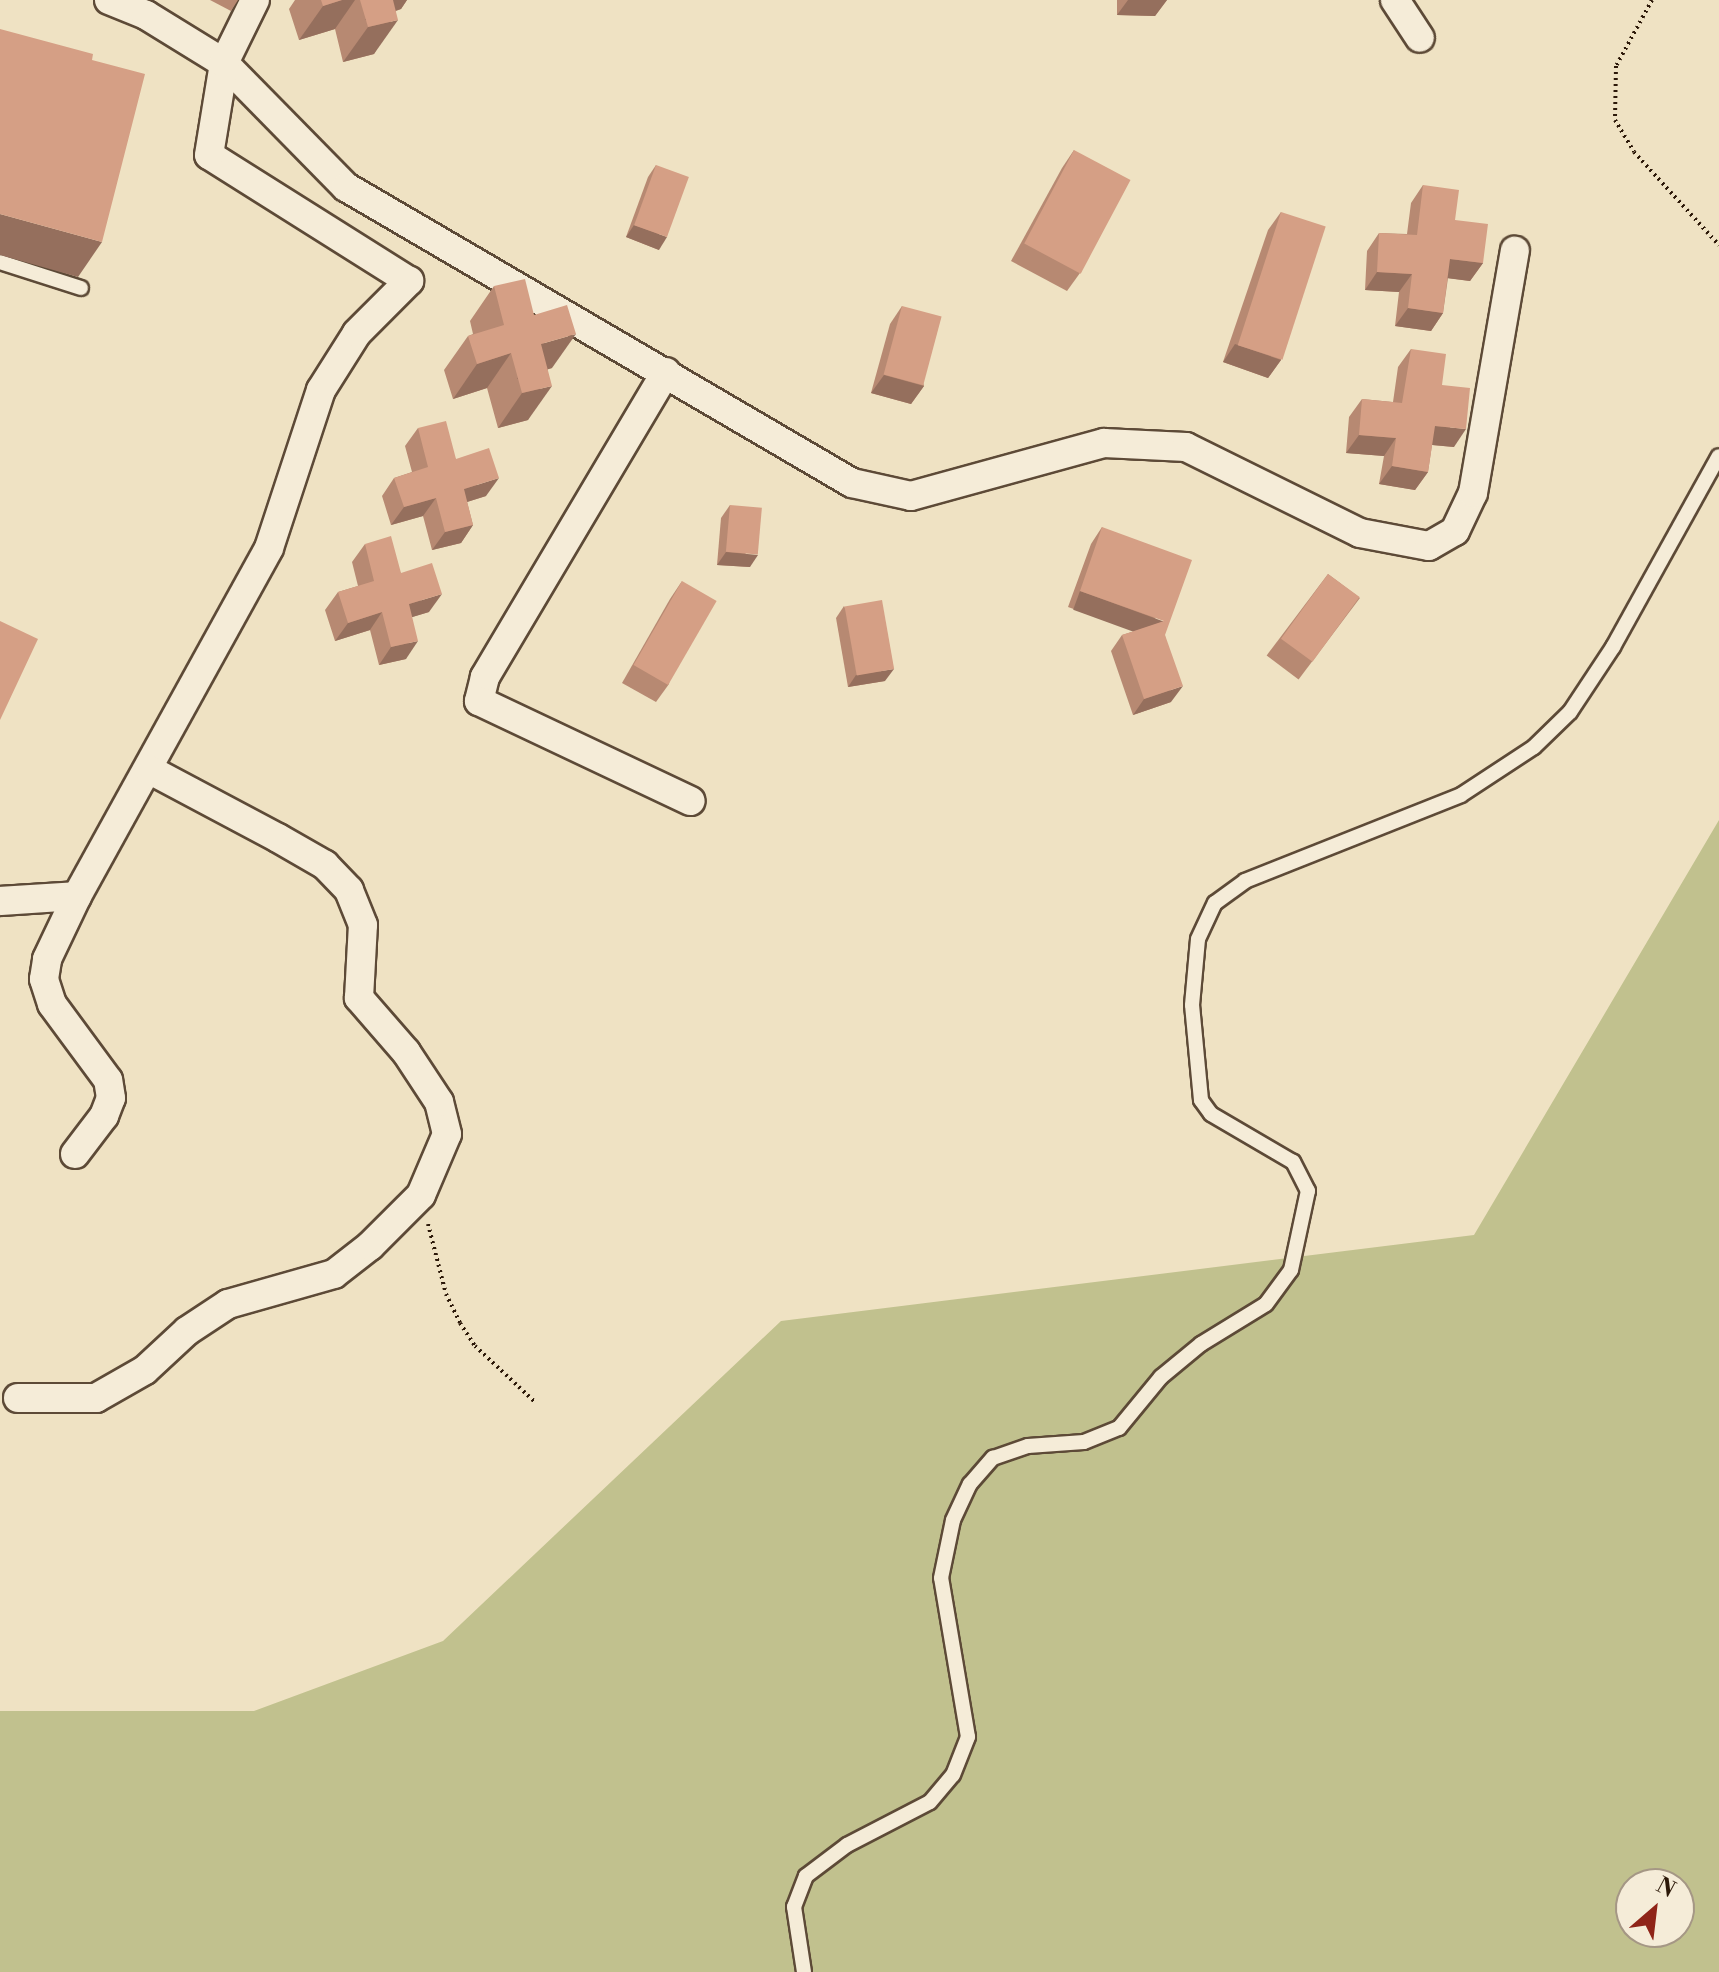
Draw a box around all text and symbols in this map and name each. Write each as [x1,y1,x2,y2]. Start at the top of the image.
north arrow [1615,1868,1695,1948]
text: N [1652,1872,1680,1904]

